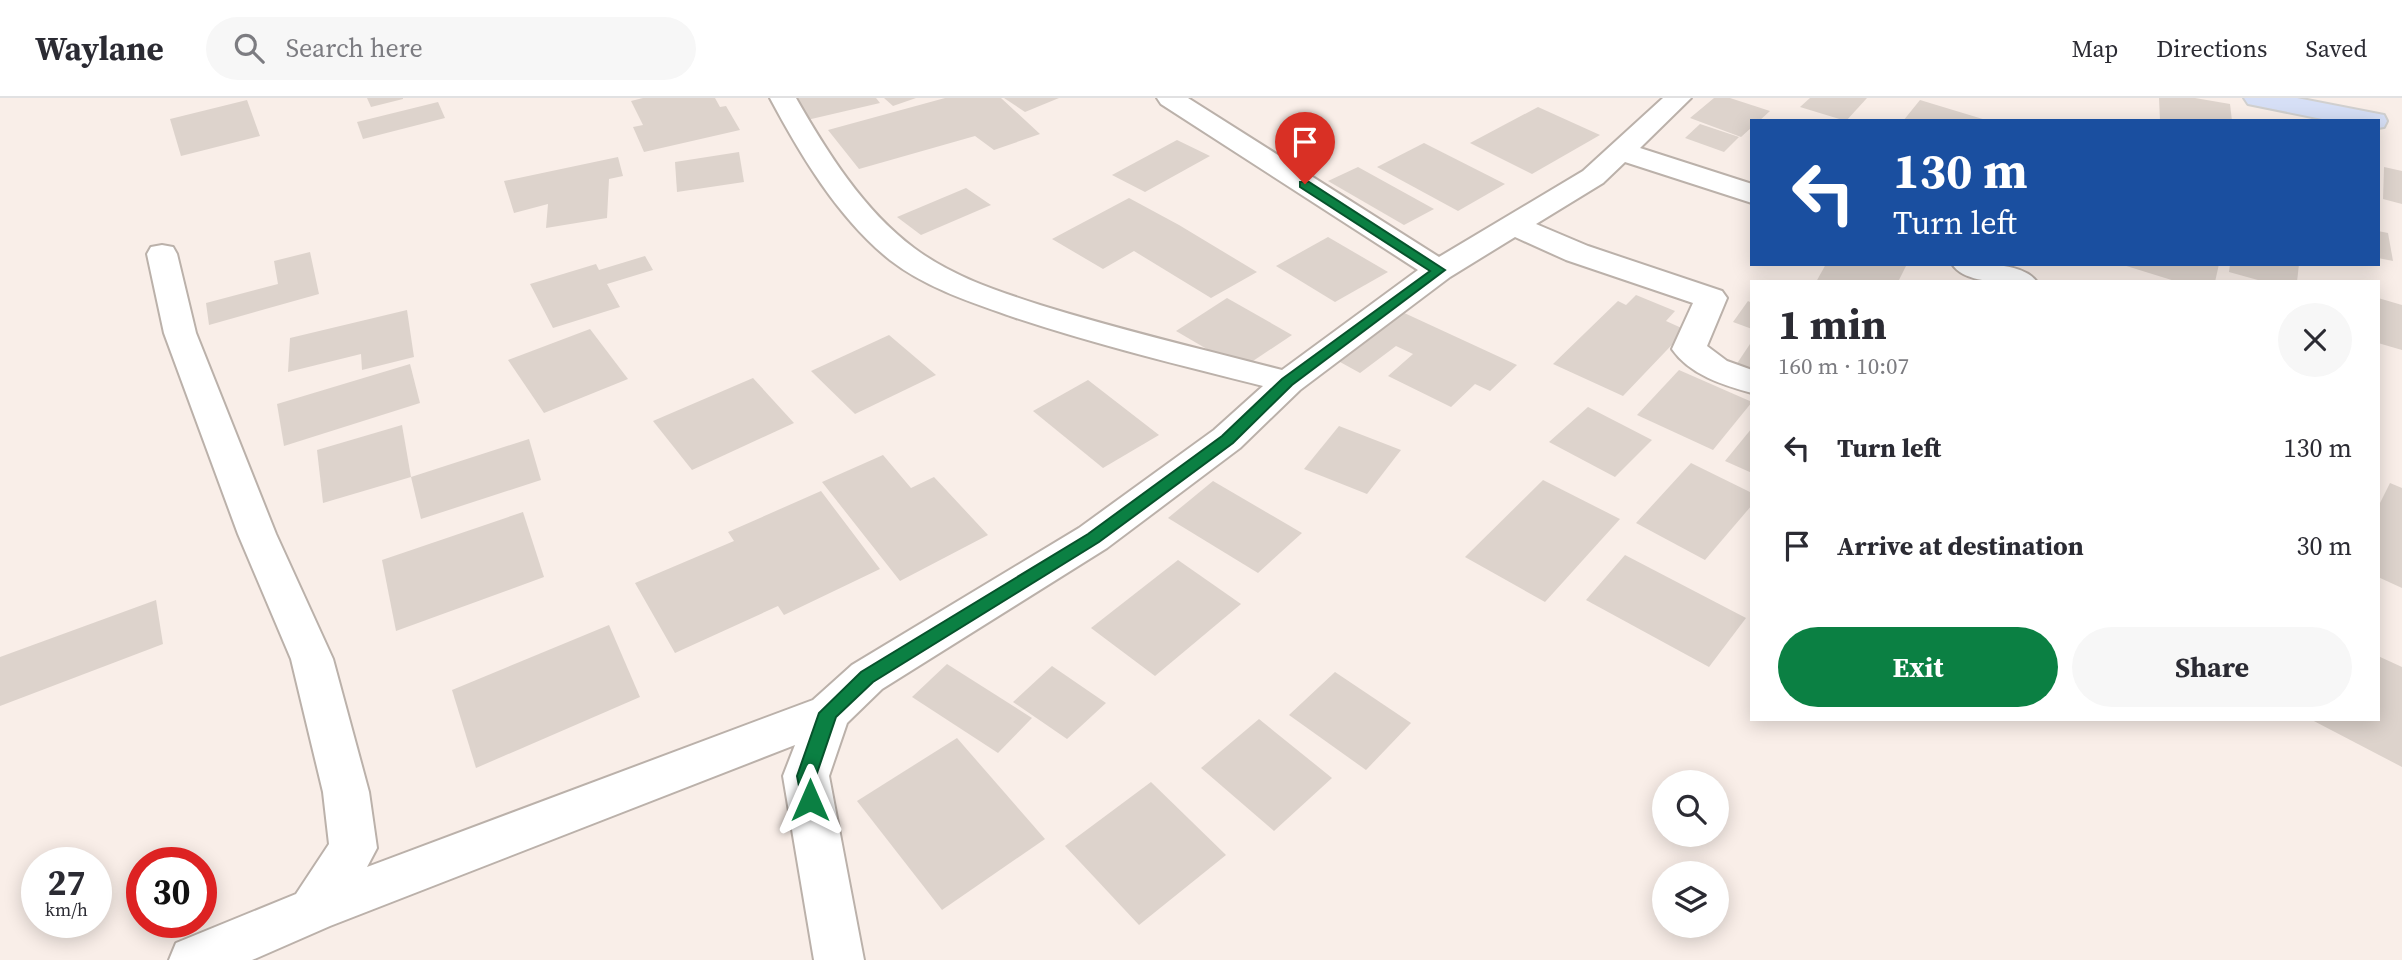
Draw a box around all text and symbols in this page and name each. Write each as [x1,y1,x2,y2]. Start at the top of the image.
search box [206,17,696,80]
text: Waylane [35,26,164,71]
icon: search [230,29,268,67]
text: Search here [286,30,423,66]
text: Map [2071,32,2118,65]
text: Directions [2156,32,2267,65]
text: Saved [2305,32,2367,65]
pin [1275,112,1335,184]
icon: arrive [1286,123,1324,161]
text: 130 m [1893,137,2028,204]
icon: left [1778,147,1869,238]
text: Turn left [1893,201,2017,245]
text: 1 min [1778,295,1887,353]
button: close [2278,303,2352,377]
text: 160 m · 10:07 [1778,350,1909,382]
icon: left [1778,429,1816,467]
text: Turn left [1837,430,1941,466]
text: 130 m [2284,430,2352,466]
icon: arrive [1778,527,1816,565]
text: Arrive at destination [1837,528,2084,564]
text: 30 m [2297,528,2352,564]
button: Exit [1778,627,2058,707]
button: Share [2072,627,2352,707]
position arrow [773,763,847,837]
map controls [1652,770,1729,938]
button: search [1652,770,1729,847]
speed limit sign: 30 [126,847,217,938]
text: 27 [48,859,85,907]
button: layers [1652,861,1729,938]
text: km/h [45,897,88,922]

